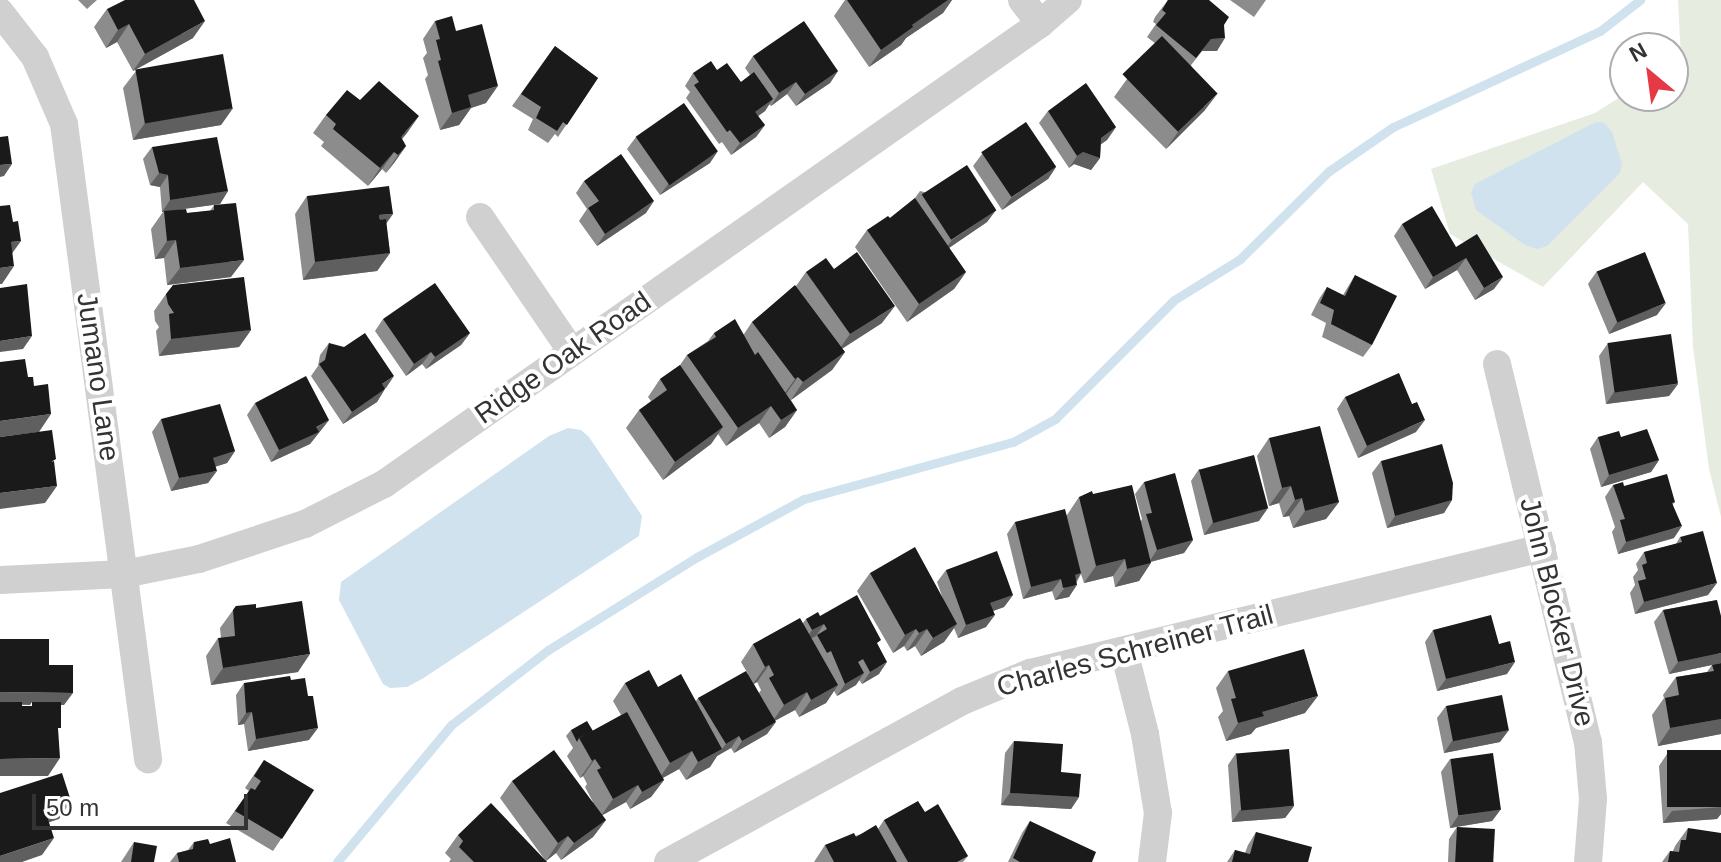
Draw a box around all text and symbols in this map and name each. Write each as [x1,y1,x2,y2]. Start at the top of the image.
north arrow [1609,32,1689,112]
text: N [1625,38,1651,67]
street label: Ridge Oak Road [469,285,657,431]
street label: Jumano Lane [70,291,126,463]
street label: John Blocker Drive [1512,494,1602,730]
street label: Charles Schreiner Trail [993,598,1277,704]
scale bar [36,778,252,828]
text: 50 m [46,794,99,821]

